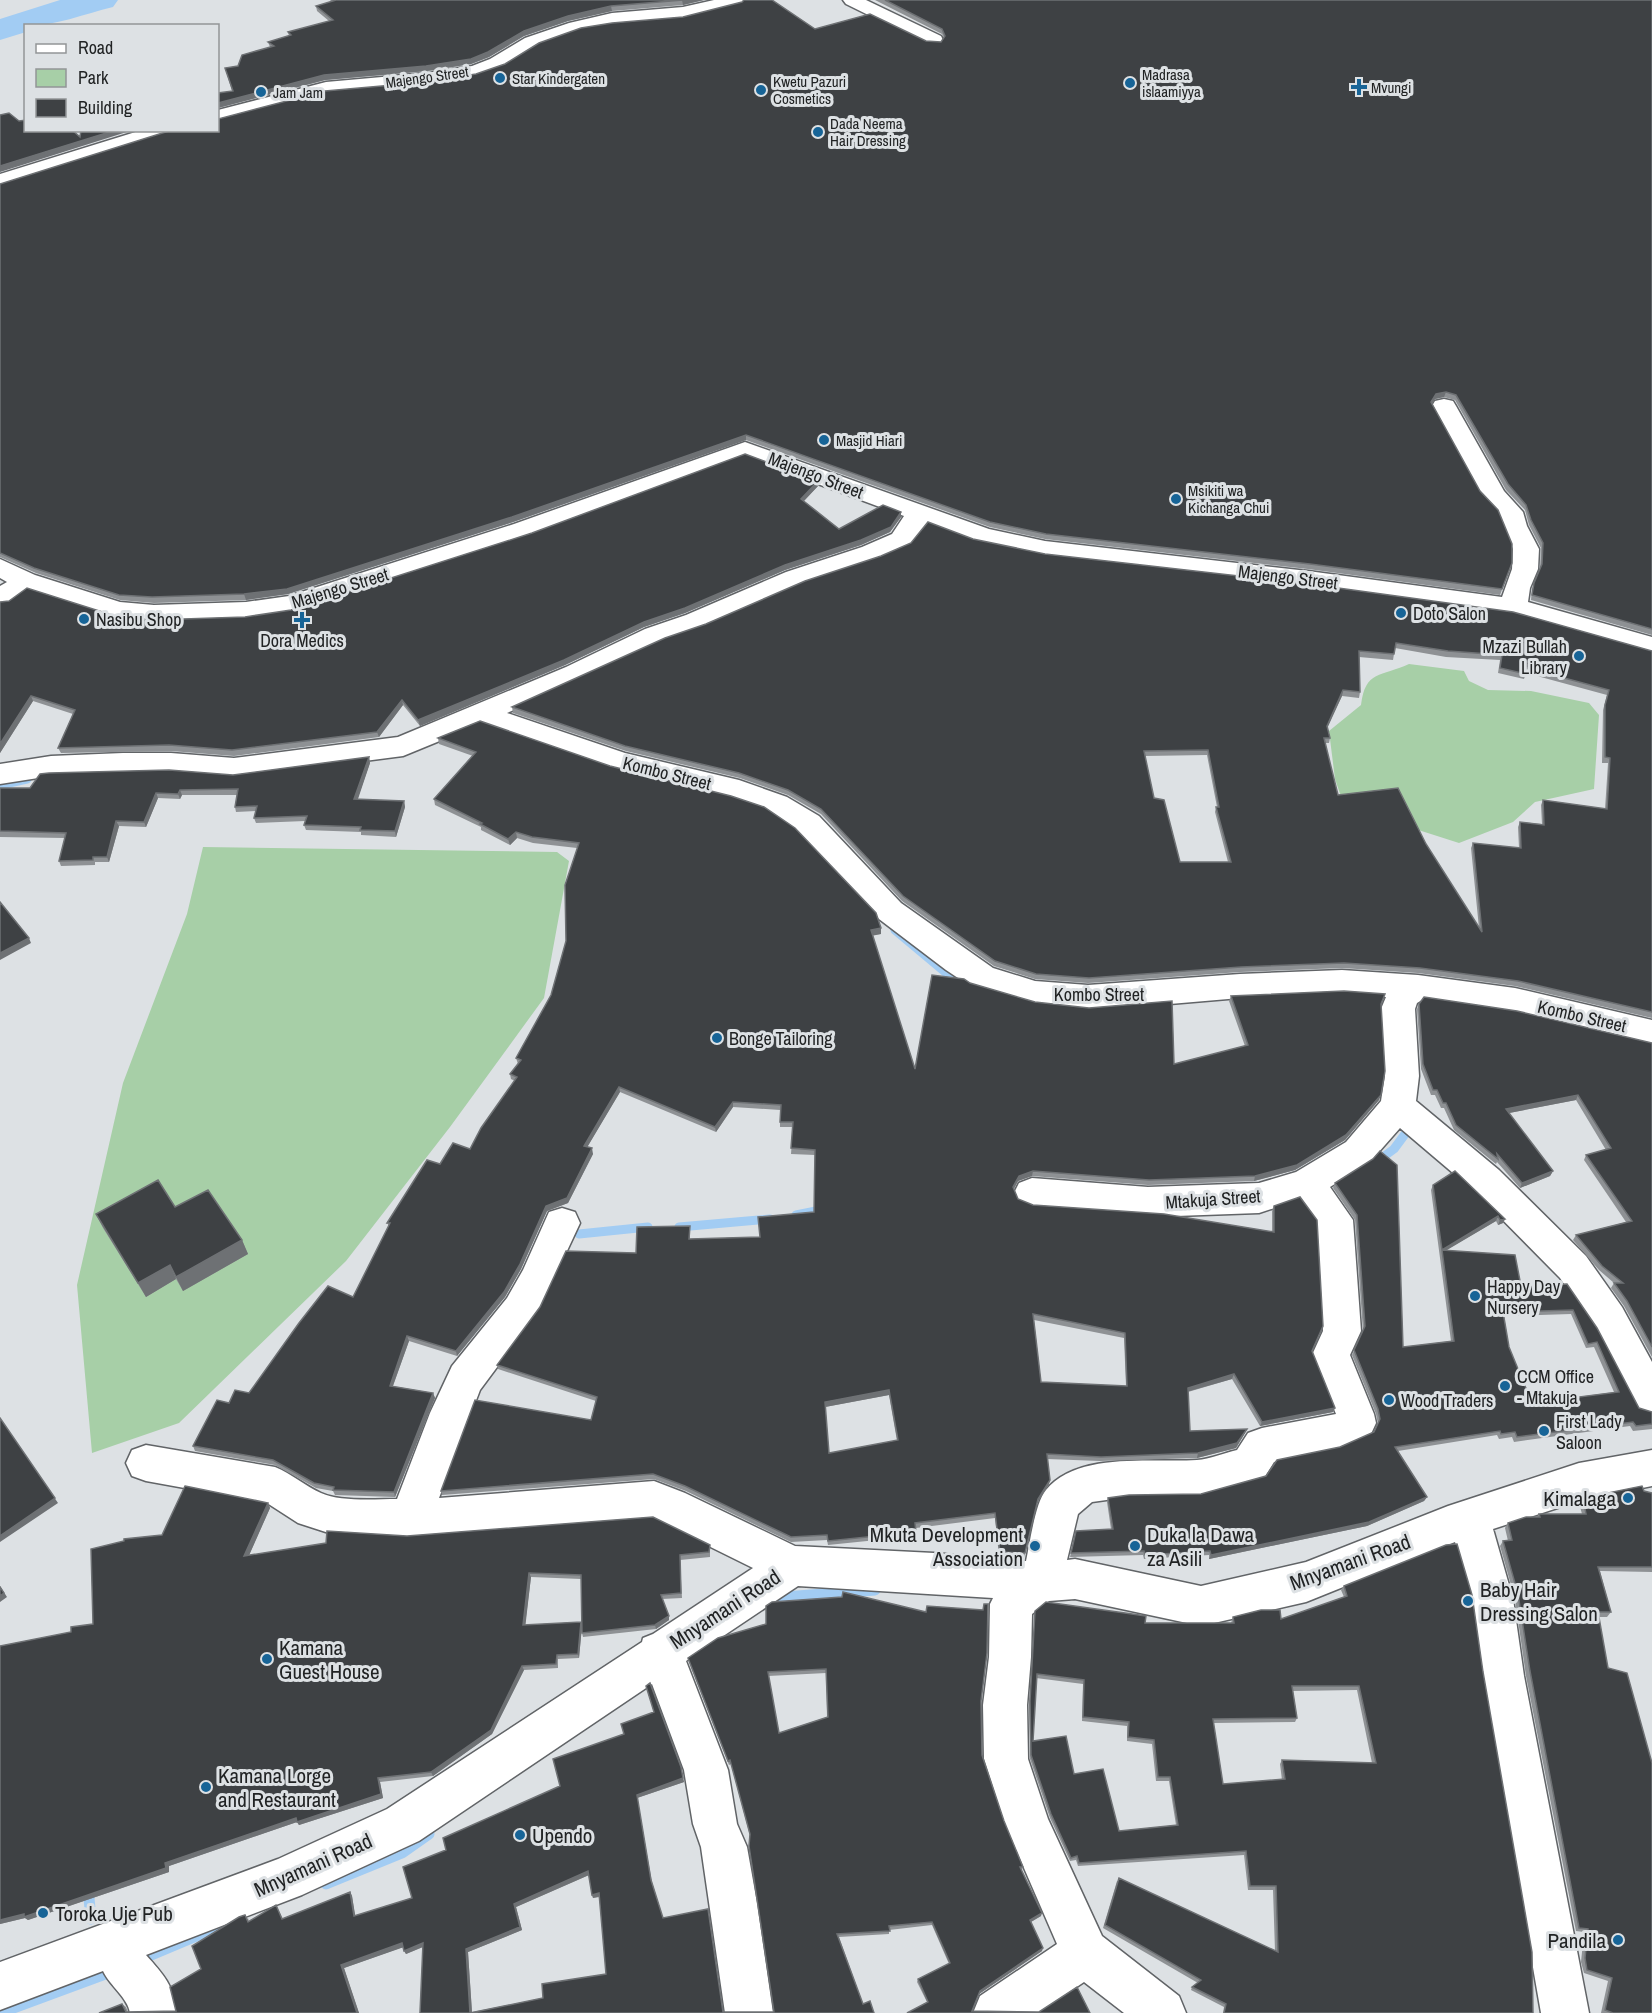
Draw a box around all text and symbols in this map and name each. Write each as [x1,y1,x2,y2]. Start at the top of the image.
legend [24,24,219,132]
text: Road [78,35,113,60]
street label: Majengo Street [384,61,470,93]
place label: Madrasa islaamiyya [1142,64,1201,102]
text: Park [78,65,109,90]
place label: Star Kindergaten [512,68,605,89]
marker: Star Kindergaten [493,71,507,85]
place label: Kwetu Pazuri Cosmetics [773,71,846,109]
marker: Madrasa islaamiyya [1123,76,1137,90]
place label: Mvungi [1371,77,1411,98]
marker: Mvungi [1352,80,1366,94]
place label: Jam Jam [273,82,323,103]
marker: Kwetu Pazuri Cosmetics [754,83,768,97]
marker: Jam Jam [254,85,268,99]
text: Building [78,95,133,120]
place label: Dada Neema Hair Dressing [830,113,906,151]
marker: Dada Neema Hair Dressing [811,125,825,139]
place label: Masjid Hiari [836,430,902,451]
marker: Masjid Hiari [817,433,831,447]
street label: Majengo Street [765,445,867,505]
place label: Msikiti wa Kichanga Chui [1188,480,1269,518]
marker: Msikiti wa Kichanga Chui [1169,492,1183,506]
street label: Majengo Street [1237,558,1339,596]
street label: Majengo Street [288,561,392,615]
place label: Doto Salon [1413,601,1486,626]
marker: Doto Salon [1394,606,1408,620]
place label: Nasibu Shop [96,607,181,632]
marker: Nasibu Shop [77,612,91,626]
marker: Dora Medics [295,613,309,627]
place label: Dora Medics [260,628,344,653]
place label: Mzazi Bullah Library [1483,634,1568,680]
marker: Mzazi Bullah Library [1572,649,1586,663]
street label: Kombo Street [620,750,714,796]
street label: Kombo Street [1054,982,1144,1007]
street label: Kombo Street [1535,994,1629,1038]
place label: Bonge Tailoring [729,1026,833,1051]
marker: Bonge Tailoring [710,1031,724,1045]
street label: Mtakuja Street [1165,1183,1261,1215]
place label: Happy Day Nursery [1487,1274,1561,1320]
marker: Happy Day Nursery [1468,1289,1482,1303]
place label: CCM Office - Mtakuja [1517,1364,1594,1410]
marker: CCM Office - Mtakuja [1498,1379,1512,1393]
place label: Wood Traders [1401,1388,1493,1413]
marker: Wood Traders [1382,1393,1396,1407]
place label: First Lady Saloon [1556,1409,1622,1455]
marker: First Lady Saloon [1537,1424,1551,1438]
place label: Kimalaga [1543,1484,1616,1513]
marker: Kimalaga [1621,1491,1635,1505]
place label: Mkuta Development Association [870,1520,1023,1573]
place label: Duka la Dawa za Asili [1147,1520,1255,1573]
street label: Mnyamani Road [1286,1527,1414,1597]
marker: Mkuta Development Association [1028,1539,1042,1553]
marker: Duka la Dawa za Asili [1128,1539,1142,1553]
street label: Mnyamani Road [664,1562,786,1656]
place label: Baby Hair Dressing Salon [1480,1575,1598,1628]
marker: Baby Hair Dressing Salon [1461,1594,1475,1608]
place label: Kamana Guest House [279,1633,380,1686]
marker: Kamana Guest House [260,1652,274,1666]
place label: Kamana Lorge and Restaurant [218,1761,336,1814]
marker: Kamana Lorge and Restaurant [199,1780,213,1794]
place label: Upendo [532,1821,592,1850]
street label: Mnyamani Road [249,1826,377,1904]
marker: Upendo [513,1828,527,1842]
place label: Toroka Uje Pub [55,1899,173,1928]
marker: Toroka Uje Pub [36,1906,50,1920]
place label: Pandila [1548,1926,1606,1955]
marker: Pandila [1611,1933,1625,1947]

